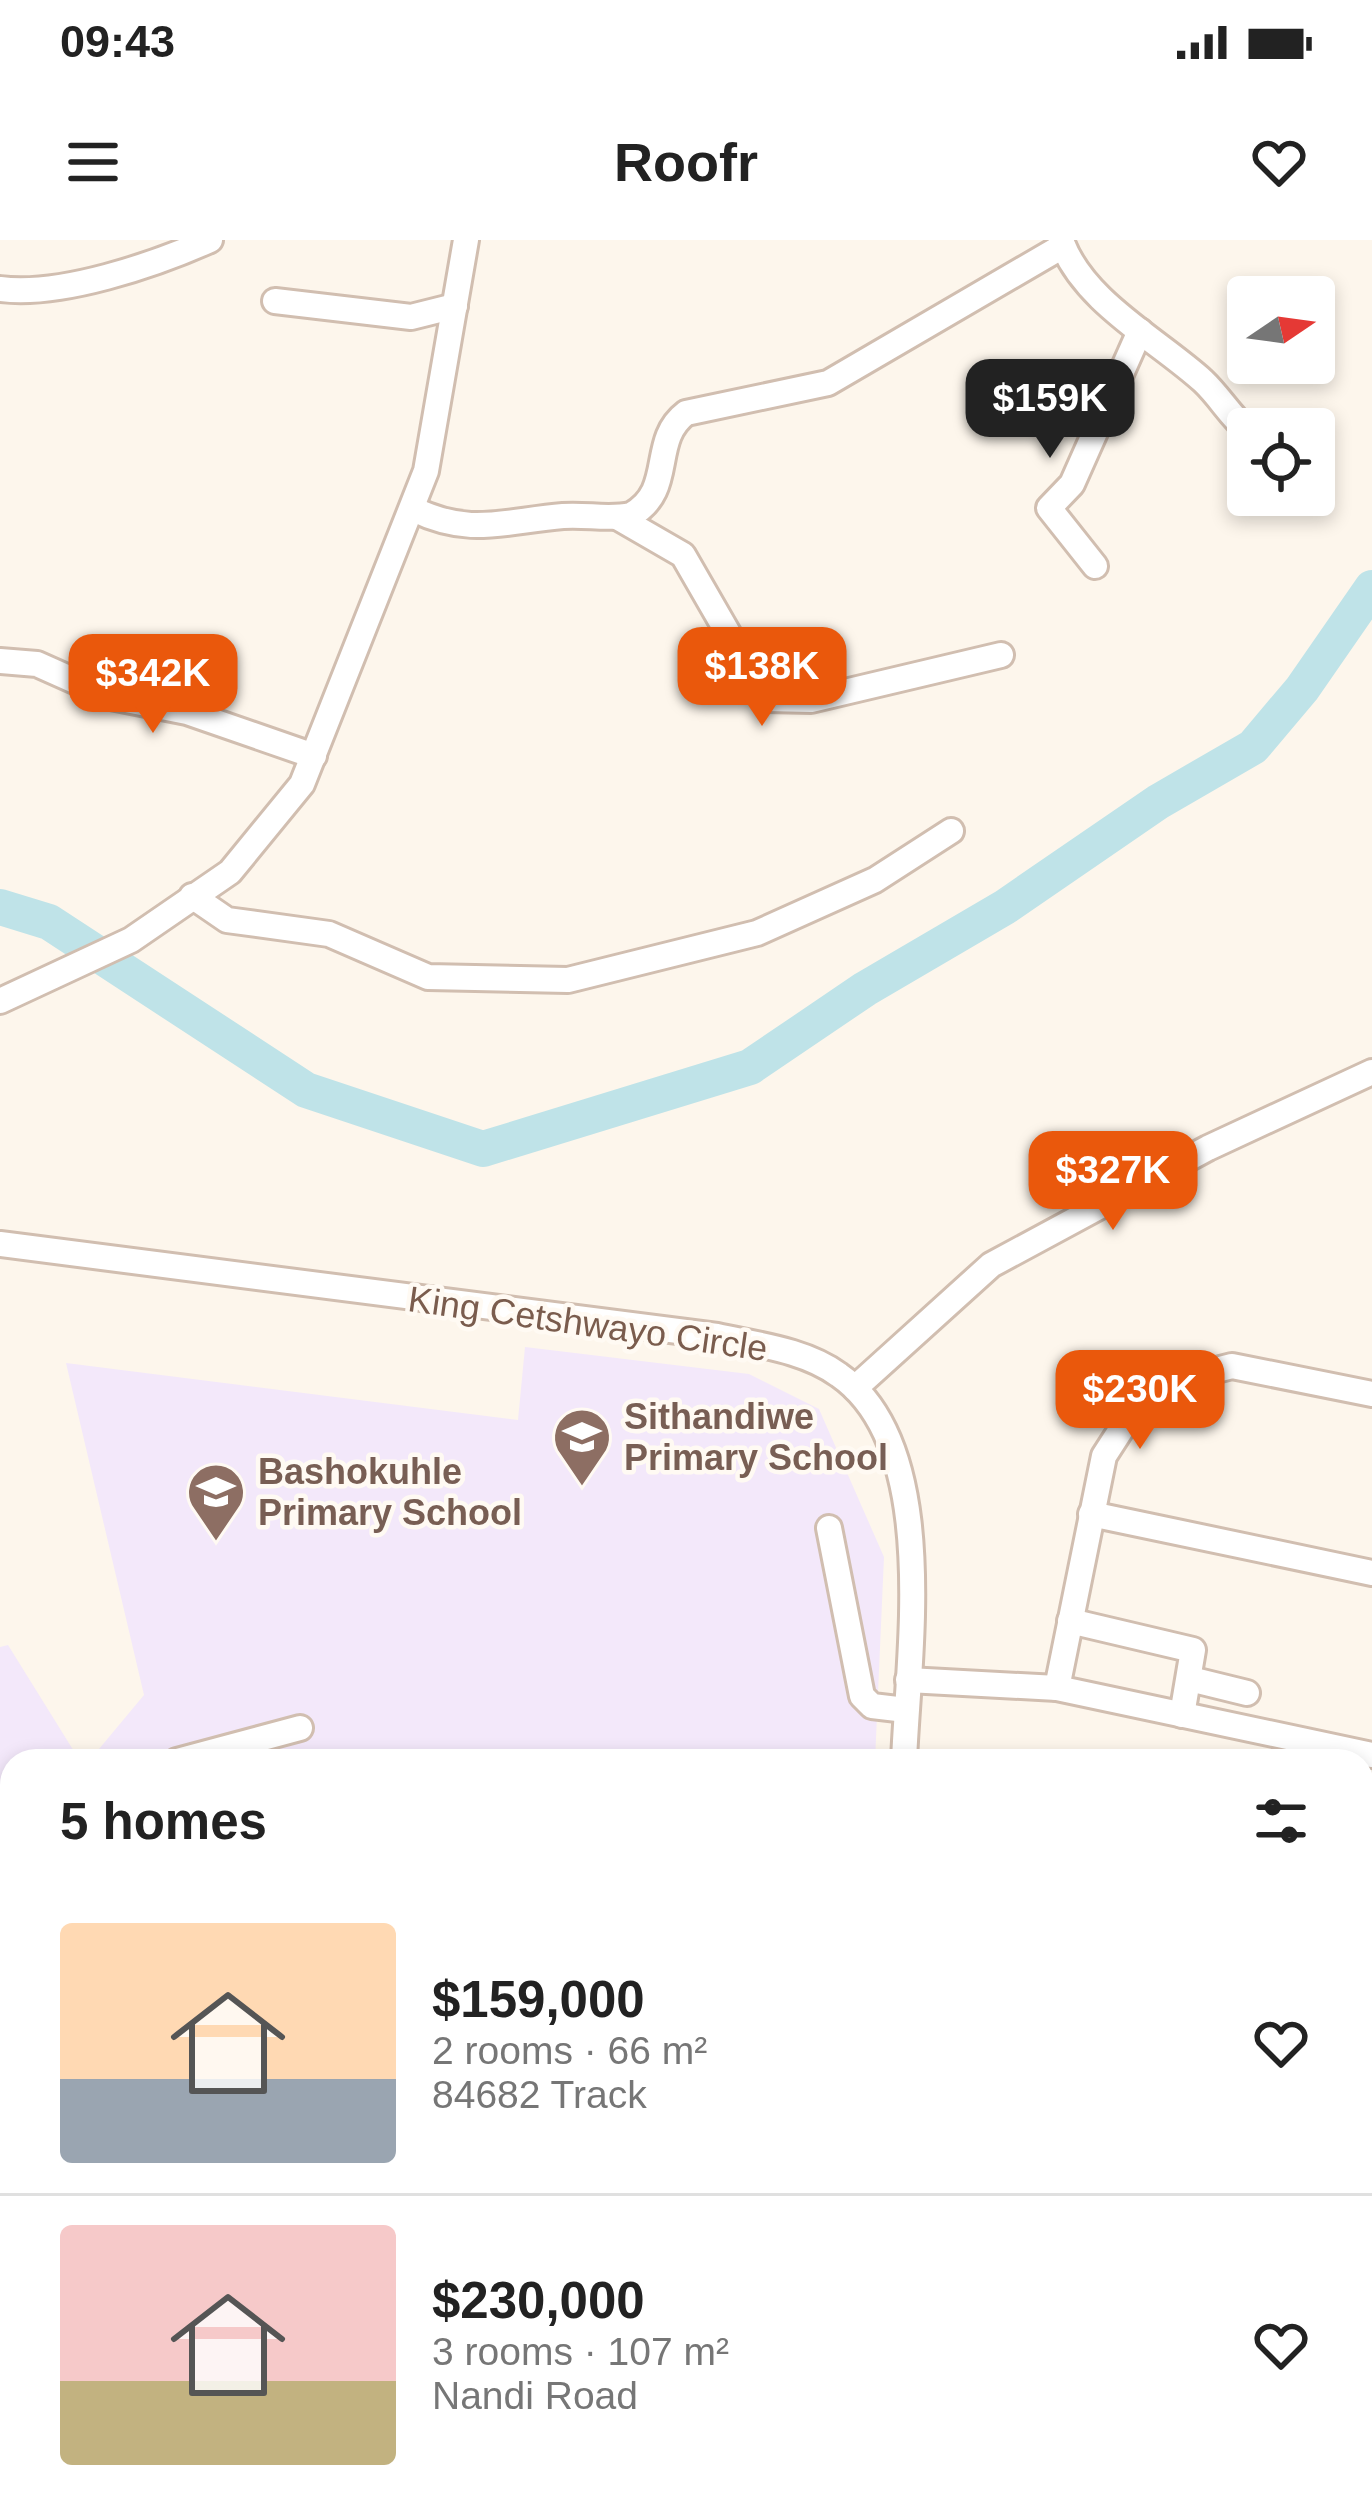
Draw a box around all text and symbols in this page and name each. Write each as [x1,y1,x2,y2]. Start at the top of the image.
text: 09:43 [60,16,175,67]
icon: menu [60,129,126,195]
icon: heart [1246,129,1312,195]
text: Roofr [614,132,758,192]
north arrow [1227,276,1335,384]
map controls [1227,276,1335,516]
pin: $159K [966,359,1134,461]
text: $159K [993,376,1107,419]
button: locate [1227,408,1335,516]
pin: $138K [678,627,846,729]
pin: $342K [69,634,237,736]
text: $138K [705,644,819,687]
text: $342K [96,651,210,694]
pin: $327K [1029,1131,1197,1233]
text: $327K [1056,1148,1170,1191]
street label: King Cetshwayo Circle [406,1278,770,1369]
pin: $230K [1056,1350,1224,1452]
text: $230K [1083,1367,1197,1410]
place label: Sithandiwe Primary School [624,1396,888,1478]
school or university icon: Sithandiwe Primary School [551,1406,613,1488]
place label: Bashokuhle Primary School [258,1451,522,1533]
school or university icon: Bashokuhle Primary School [185,1461,247,1543]
icon: filters [1248,1788,1314,1854]
text: 5 homes [60,1793,267,1850]
icon: home [156,1971,300,2115]
text: $159,000 [432,1971,645,2028]
icon: heart [1248,2010,1314,2076]
text: 2 rooms · 66 m² [432,2029,707,2072]
text: 84682 Track [432,2073,647,2116]
text: $230,000 [432,2272,645,2329]
icon: home [156,2273,300,2417]
icon: heart [1248,2312,1314,2378]
text: 3 rooms · 107 m² [432,2330,729,2373]
text: Nandi Road [432,2374,638,2417]

